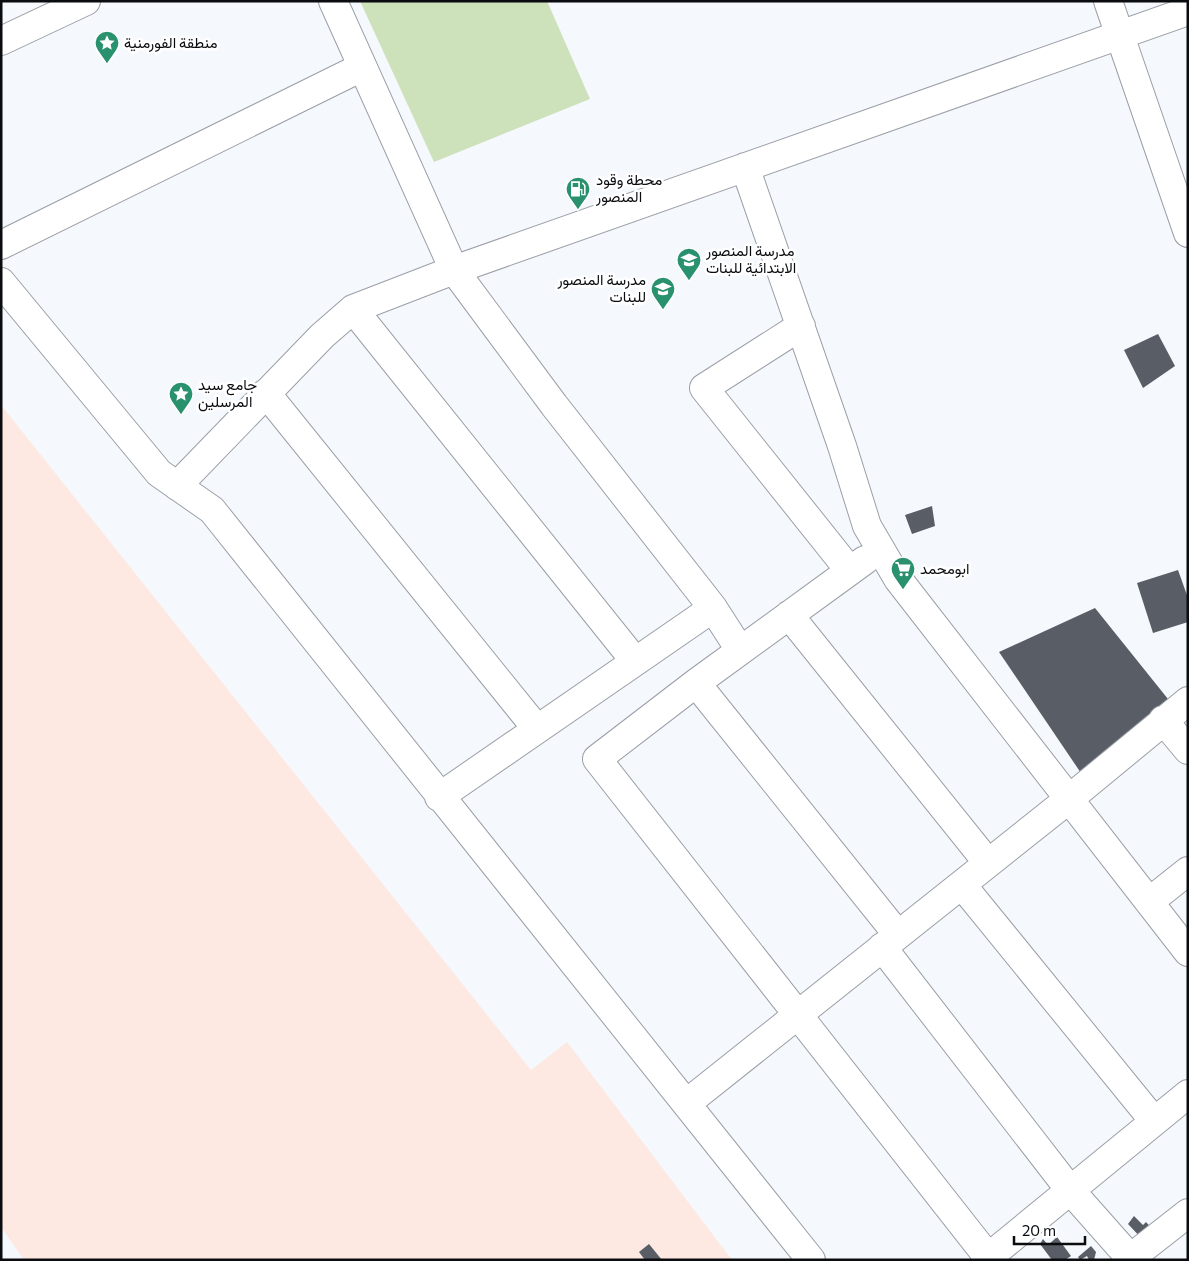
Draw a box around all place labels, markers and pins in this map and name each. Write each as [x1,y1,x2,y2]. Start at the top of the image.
place icon: منطقة الفورمنية [94,30,120,64]
place label: منطقة الفورمنية [124,33,217,52]
place label: محطة وقود المنصور [595,170,662,206]
fuel station icon: محطة وقود المنصور [565,176,591,210]
place label: مدرسة المنصور الابتدائية للبنات [705,241,796,277]
school or university icon: مدرسة المنصور الابتدائية للبنات [676,247,702,281]
place label: مدرسة المنصور للبنات [556,270,646,306]
school or university icon: مدرسة المنصور للبنات [650,276,676,310]
place label: جامع سيد المرسلين [198,375,257,412]
place icon: جامع سيد المرسلين [168,381,194,415]
supermarket icon: ابومحمد [890,556,916,590]
place label: ابومحمد [920,559,969,578]

